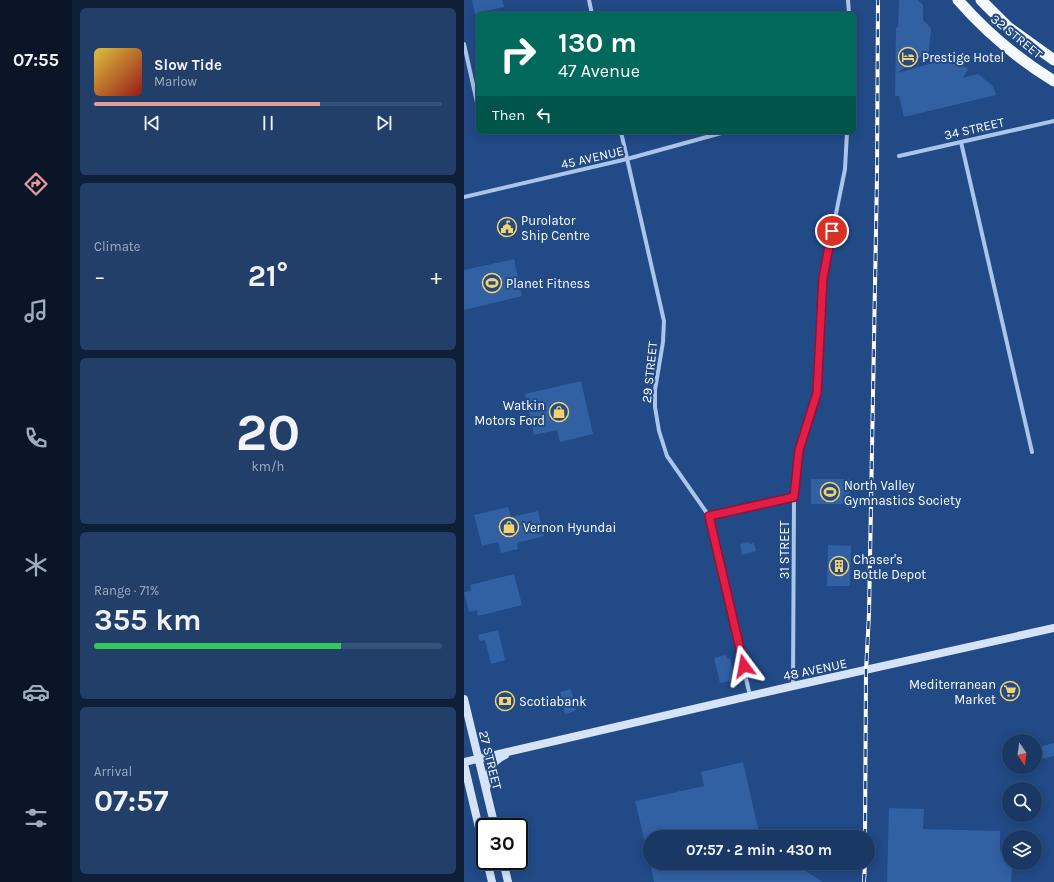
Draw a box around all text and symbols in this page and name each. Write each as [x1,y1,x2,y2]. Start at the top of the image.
street label: 32 STREET [988,11,1046,62]
text: 130 m [558,26,637,59]
icon: right [492,28,544,80]
hotel icon: Prestige Hotel [897,46,919,68]
text: 07:55 [13,49,59,71]
place label: Prestige Hotel [922,50,1004,65]
text: Slow Tide [154,56,222,74]
text: 47 Avenue [558,60,640,82]
text: Marlow [154,74,197,89]
icon: left [533,104,555,126]
text: Then [492,106,525,124]
icon: previous [141,112,163,134]
icon: pause [257,112,279,134]
icon: next [373,112,395,134]
street label: 34 STREET [942,114,1006,143]
street label: 45 AVENUE [559,143,625,172]
icon: directions [22,170,50,198]
place label: Purolator Ship Centre [521,213,590,243]
pin [815,214,849,248]
public building icon: Purolator Ship Centre [496,216,518,238]
icon: arrive [821,220,843,242]
text: Climate [94,239,140,254]
text: 21° [248,258,288,294]
text: − [94,264,106,290]
text: + [430,264,442,290]
sports icon: Planet Fitness [481,272,503,294]
place label: Planet Fitness [506,276,590,291]
icon: music [22,297,50,325]
street label: 29 STREET [639,340,660,403]
place label: Watkin Motors Ford [474,398,545,428]
shop icon: Watkin Motors Ford [548,401,570,423]
text: 20 [236,402,300,463]
icon: phone [22,424,50,452]
text: km/h [252,459,284,474]
place label: North Valley Gymnastics Society [844,478,961,508]
sports icon: North Valley Gymnastics Society [819,481,841,503]
shop icon: Vernon Hyundai [498,516,520,538]
place label: Vernon Hyundai [523,520,616,535]
street label: 31 STREET [777,520,792,579]
icon: climate [22,551,50,579]
place label: Chaser's Bottle Depot [853,552,926,582]
building icon: Chaser's Bottle Depot [828,555,850,577]
text: Range · 71% [94,583,159,598]
text: 355 km [94,602,201,638]
position arrow [723,645,765,687]
street label: 48 AVENUE [782,655,848,684]
place label: Mediterranean Market [909,677,996,707]
icon: car [22,678,50,706]
supermarket icon: Mediterranean Market [999,680,1021,702]
bank icon: Scotiabank [494,690,516,712]
place label: Scotiabank [519,694,587,709]
street label: 27 STREET [476,729,505,792]
north arrow [1002,734,1042,774]
map controls [1002,734,1042,870]
text: Arrival [94,764,132,779]
button: search [1002,782,1042,822]
text: 07:57 [94,783,168,819]
icon: filters [22,804,50,832]
speed limit sign: 30 [476,818,528,870]
button: layers [1002,830,1042,870]
text: 07:57 · 2 min · 430 m [686,841,832,859]

